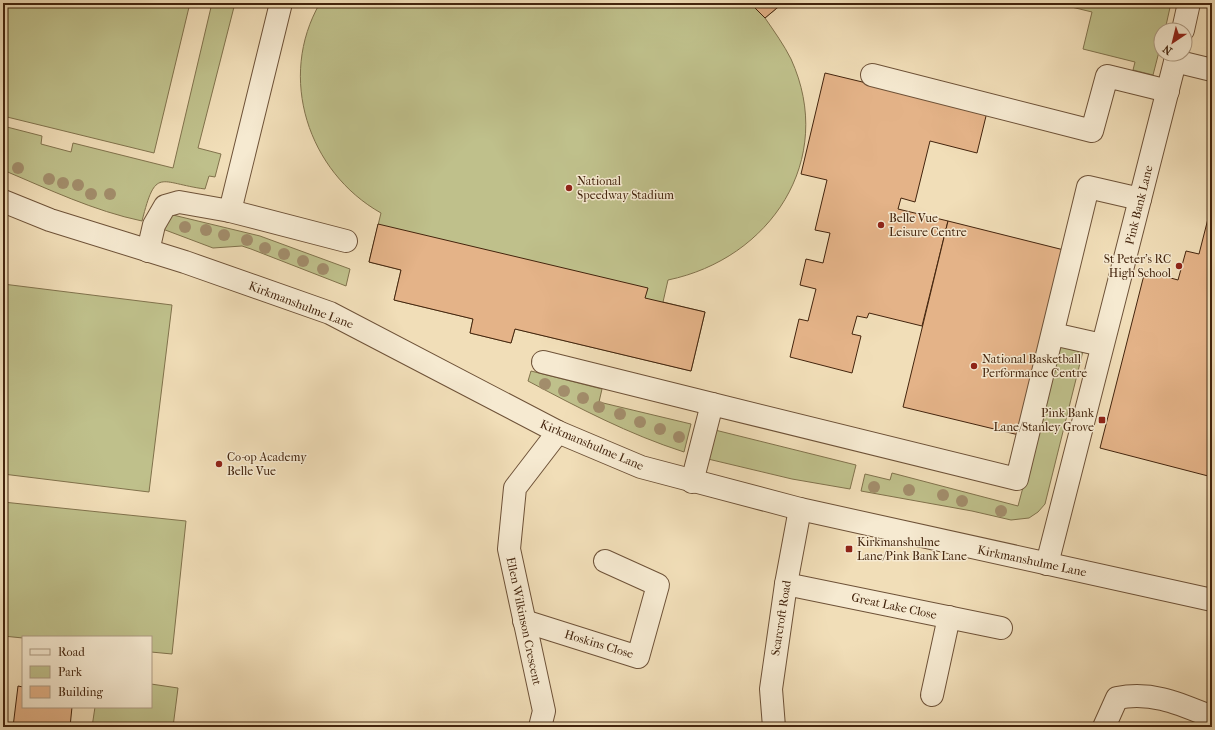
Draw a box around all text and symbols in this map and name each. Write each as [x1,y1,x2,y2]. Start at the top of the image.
north arrow [1153,22,1193,62]
text: N [1160,42,1175,58]
street label: Pink Bank Lane [1122,164,1156,246]
place label: National Speedway Stadium [577,174,674,202]
marker: National Speedway Stadium [564,183,574,193]
place label: Belle Vue Leisure Centre [889,211,967,239]
marker: Belle Vue Leisure Centre [876,220,886,230]
place label: St Peter's RC High School [1104,252,1172,280]
marker: St Peter's RC High School [1174,261,1184,271]
street label: Kirkmanshulme Lane [247,279,355,331]
place label: National Basketball Performance Centre [982,352,1087,380]
marker: National Basketball Performance Centre [969,361,979,371]
place label: Pink Bank Lane/Stanley Grove [993,406,1095,434]
marker: Pink Bank Lane/Stanley Grove [1097,415,1107,425]
street label: Kirkmanshulme Lane [538,417,646,473]
place label: Co-op Academy Belle Vue [227,450,307,478]
marker: Co-op Academy Belle Vue [214,459,224,469]
place label: Kirkmanshulme Lane/Pink Bank Lane [857,535,967,563]
street label: Kirkmanshulme Lane [976,543,1088,579]
marker: Kirkmanshulme Lane/Pink Bank Lane [844,544,854,554]
street label: Ellen Wilkinson Crescent [504,556,545,687]
street label: Scarcroft Road [768,579,794,657]
street label: Great Lake Close [850,590,938,622]
street label: Hoskins Close [563,627,635,661]
legend [22,636,152,708]
text: Road [58,645,85,659]
text: Park [58,665,83,679]
text: Building [58,685,103,699]

